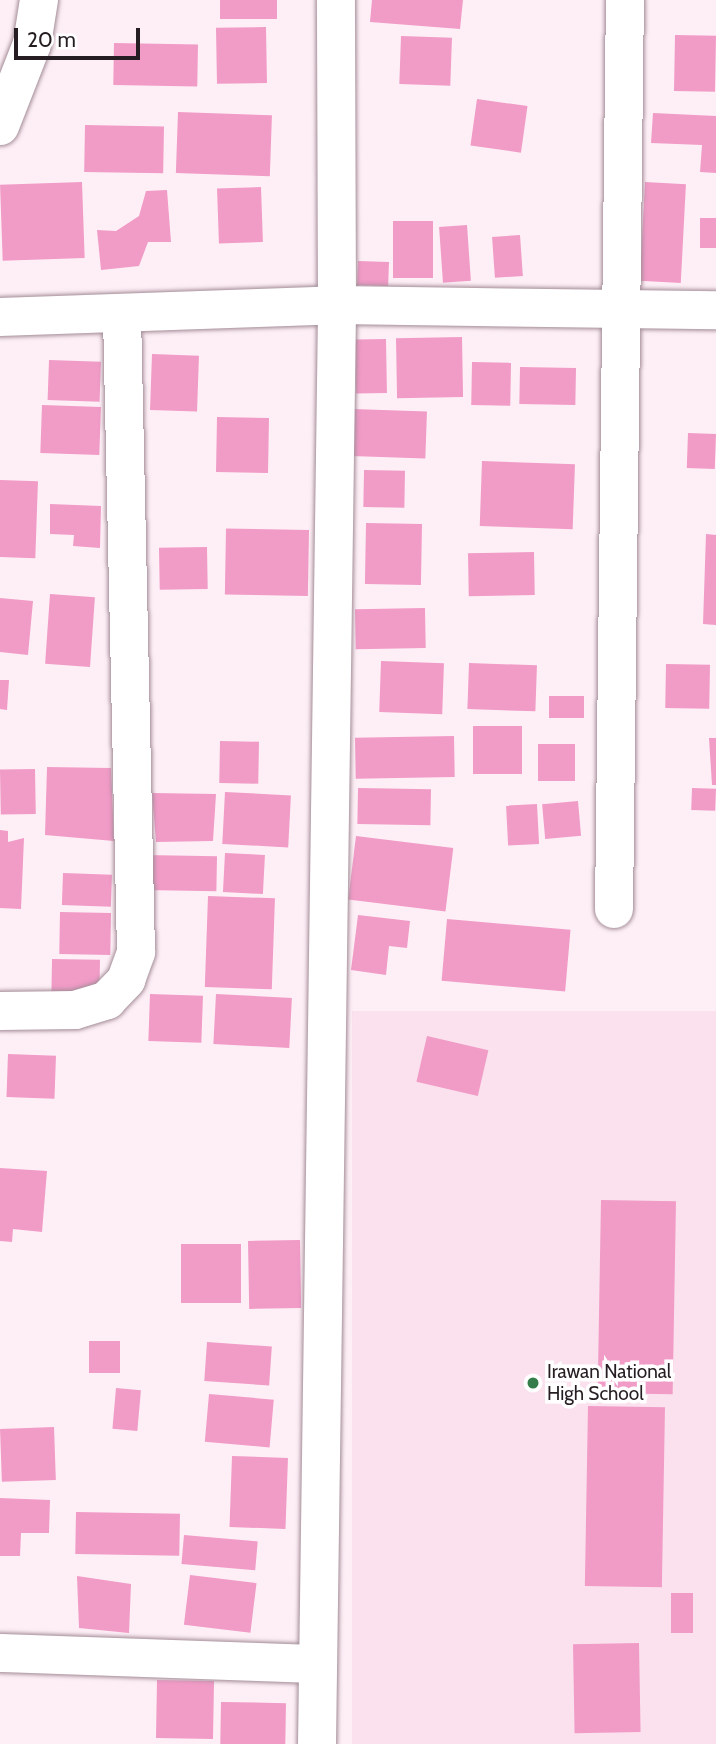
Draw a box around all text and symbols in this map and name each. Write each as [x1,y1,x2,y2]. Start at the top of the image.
scale bar [18,14,144,58]
text: 20 m [27,27,76,52]
place label: Irawan National High School [547,1361,671,1405]
marker: Irawan National High School [525,1375,541,1391]

